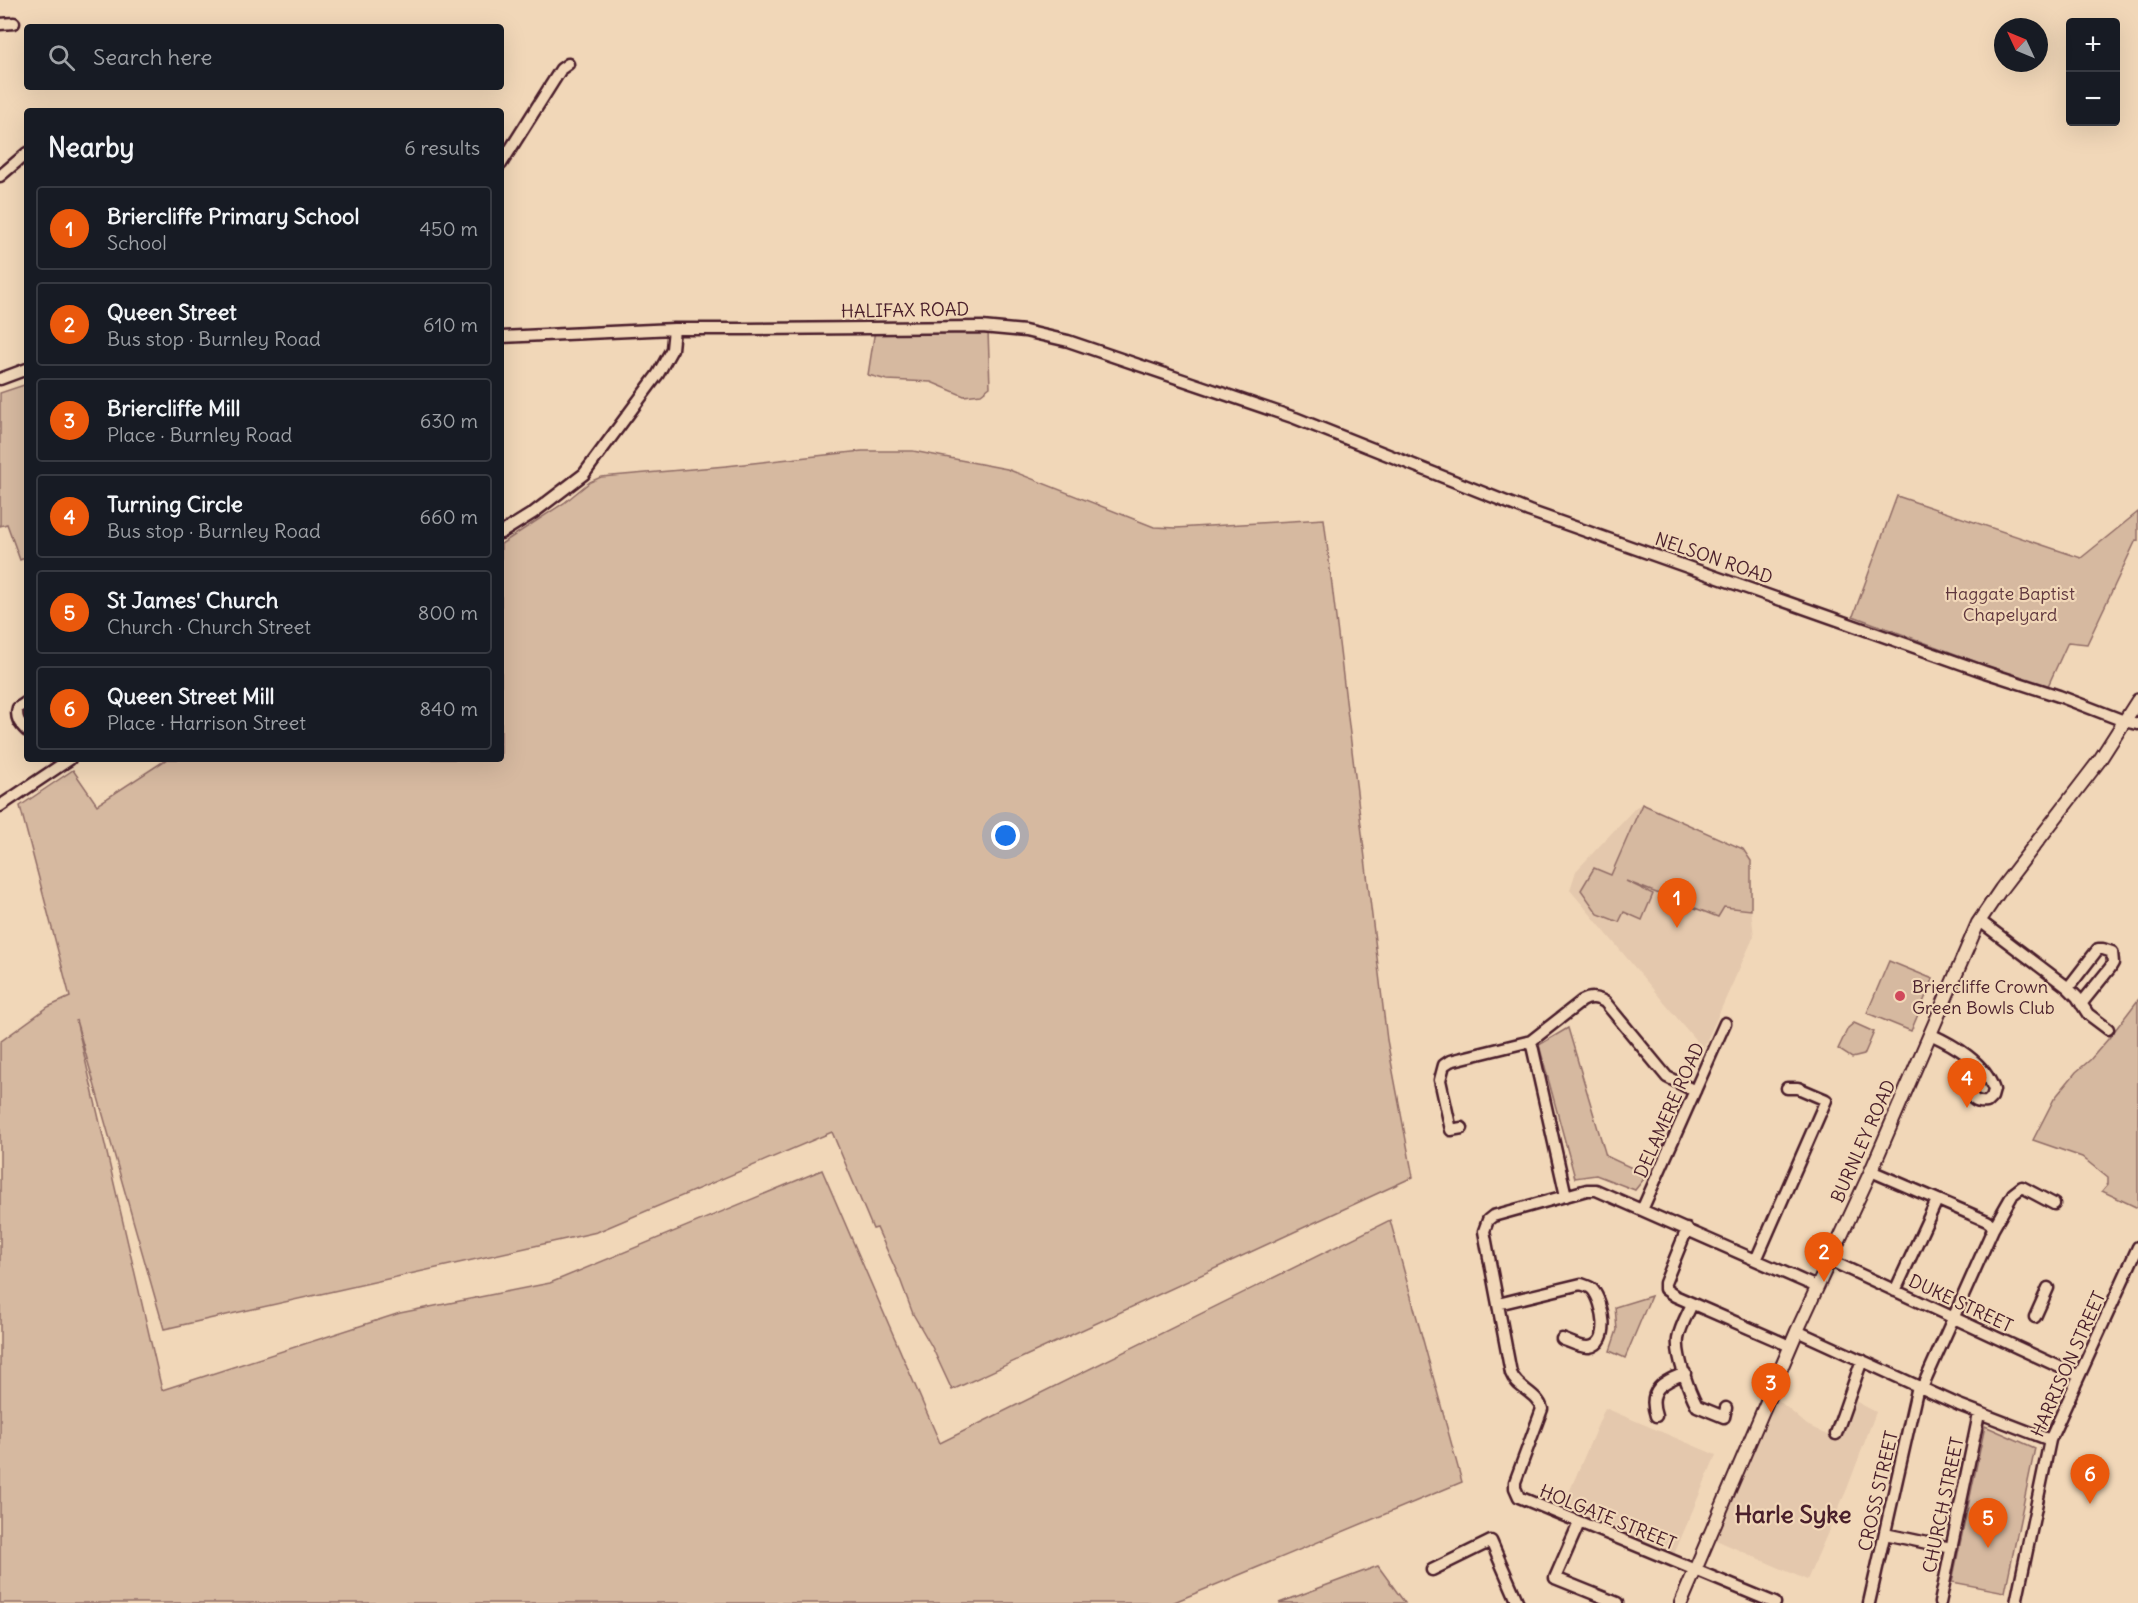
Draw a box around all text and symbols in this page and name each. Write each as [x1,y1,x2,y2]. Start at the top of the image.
north arrow [1994,18,2048,72]
map controls [2066,18,2120,126]
button: + [2066,18,2120,72]
search box [24,24,504,90]
icon: search [45,41,78,74]
text: Search here [93,43,212,71]
button: − [2066,72,2120,126]
text: Nearby [48,131,134,164]
text: 6 results [404,135,480,160]
text: Briercliffe Primary School [107,202,359,230]
text: 1 [66,216,73,241]
text: 450 m [419,216,478,241]
text: School [107,230,167,255]
street label: HALIFAX ROAD [841,297,969,323]
text: Queen Street [107,298,237,326]
text: 2 [64,312,75,337]
text: 610 m [423,312,478,337]
text: Bus stop · Burnley Road [107,326,321,351]
text: Briercliffe Mill [107,394,240,422]
text: 3 [64,408,75,433]
text: 630 m [420,408,478,433]
text: Place · Burnley Road [107,422,292,447]
text: Turning Circle [107,490,243,518]
text: 4 [64,504,75,529]
text: 660 m [419,504,478,529]
text: Bus stop · Burnley Road [107,518,321,543]
street label: NELSON ROAD [1652,527,1776,589]
park label: Haggate Baptist Chapelyard [1945,582,2075,626]
text: St James' Church [107,586,278,614]
text: 5 [64,600,75,625]
text: 800 m [418,600,478,625]
text: Church · Church Street [107,614,311,639]
text: Queen Street Mill [107,682,275,710]
text: 6 [64,696,75,721]
text: 840 m [419,696,478,721]
text: Place · Harrison Street [107,710,306,735]
your location [991,821,1020,850]
pin: 1 [1658,878,1696,928]
place label: Briercliffe Crown Green Bowls Club [1912,975,2055,1019]
marker: Briercliffe Crown Green Bowls Club [1893,989,1907,1003]
street label: DELAMERE ROAD [1629,1039,1709,1181]
pin: 4 [1948,1058,1986,1108]
street label: BURNLEY ROAD [1826,1076,1900,1206]
pin: 2 [1804,1232,1844,1282]
street label: DUKE STREET [1905,1269,2017,1337]
street label: HARRISON STREET [2026,1288,2110,1440]
pin: 3 [1752,1364,1790,1413]
street label: CROSS STREET [1853,1429,1903,1553]
street label: CHURCH STREET [1917,1435,1969,1575]
pin: 6 [2070,1454,2110,1504]
street label: HOLGATE STREET [1536,1479,1680,1555]
pin: 5 [1968,1498,2008,1548]
district label: Harle Syke [1735,1499,1851,1529]

